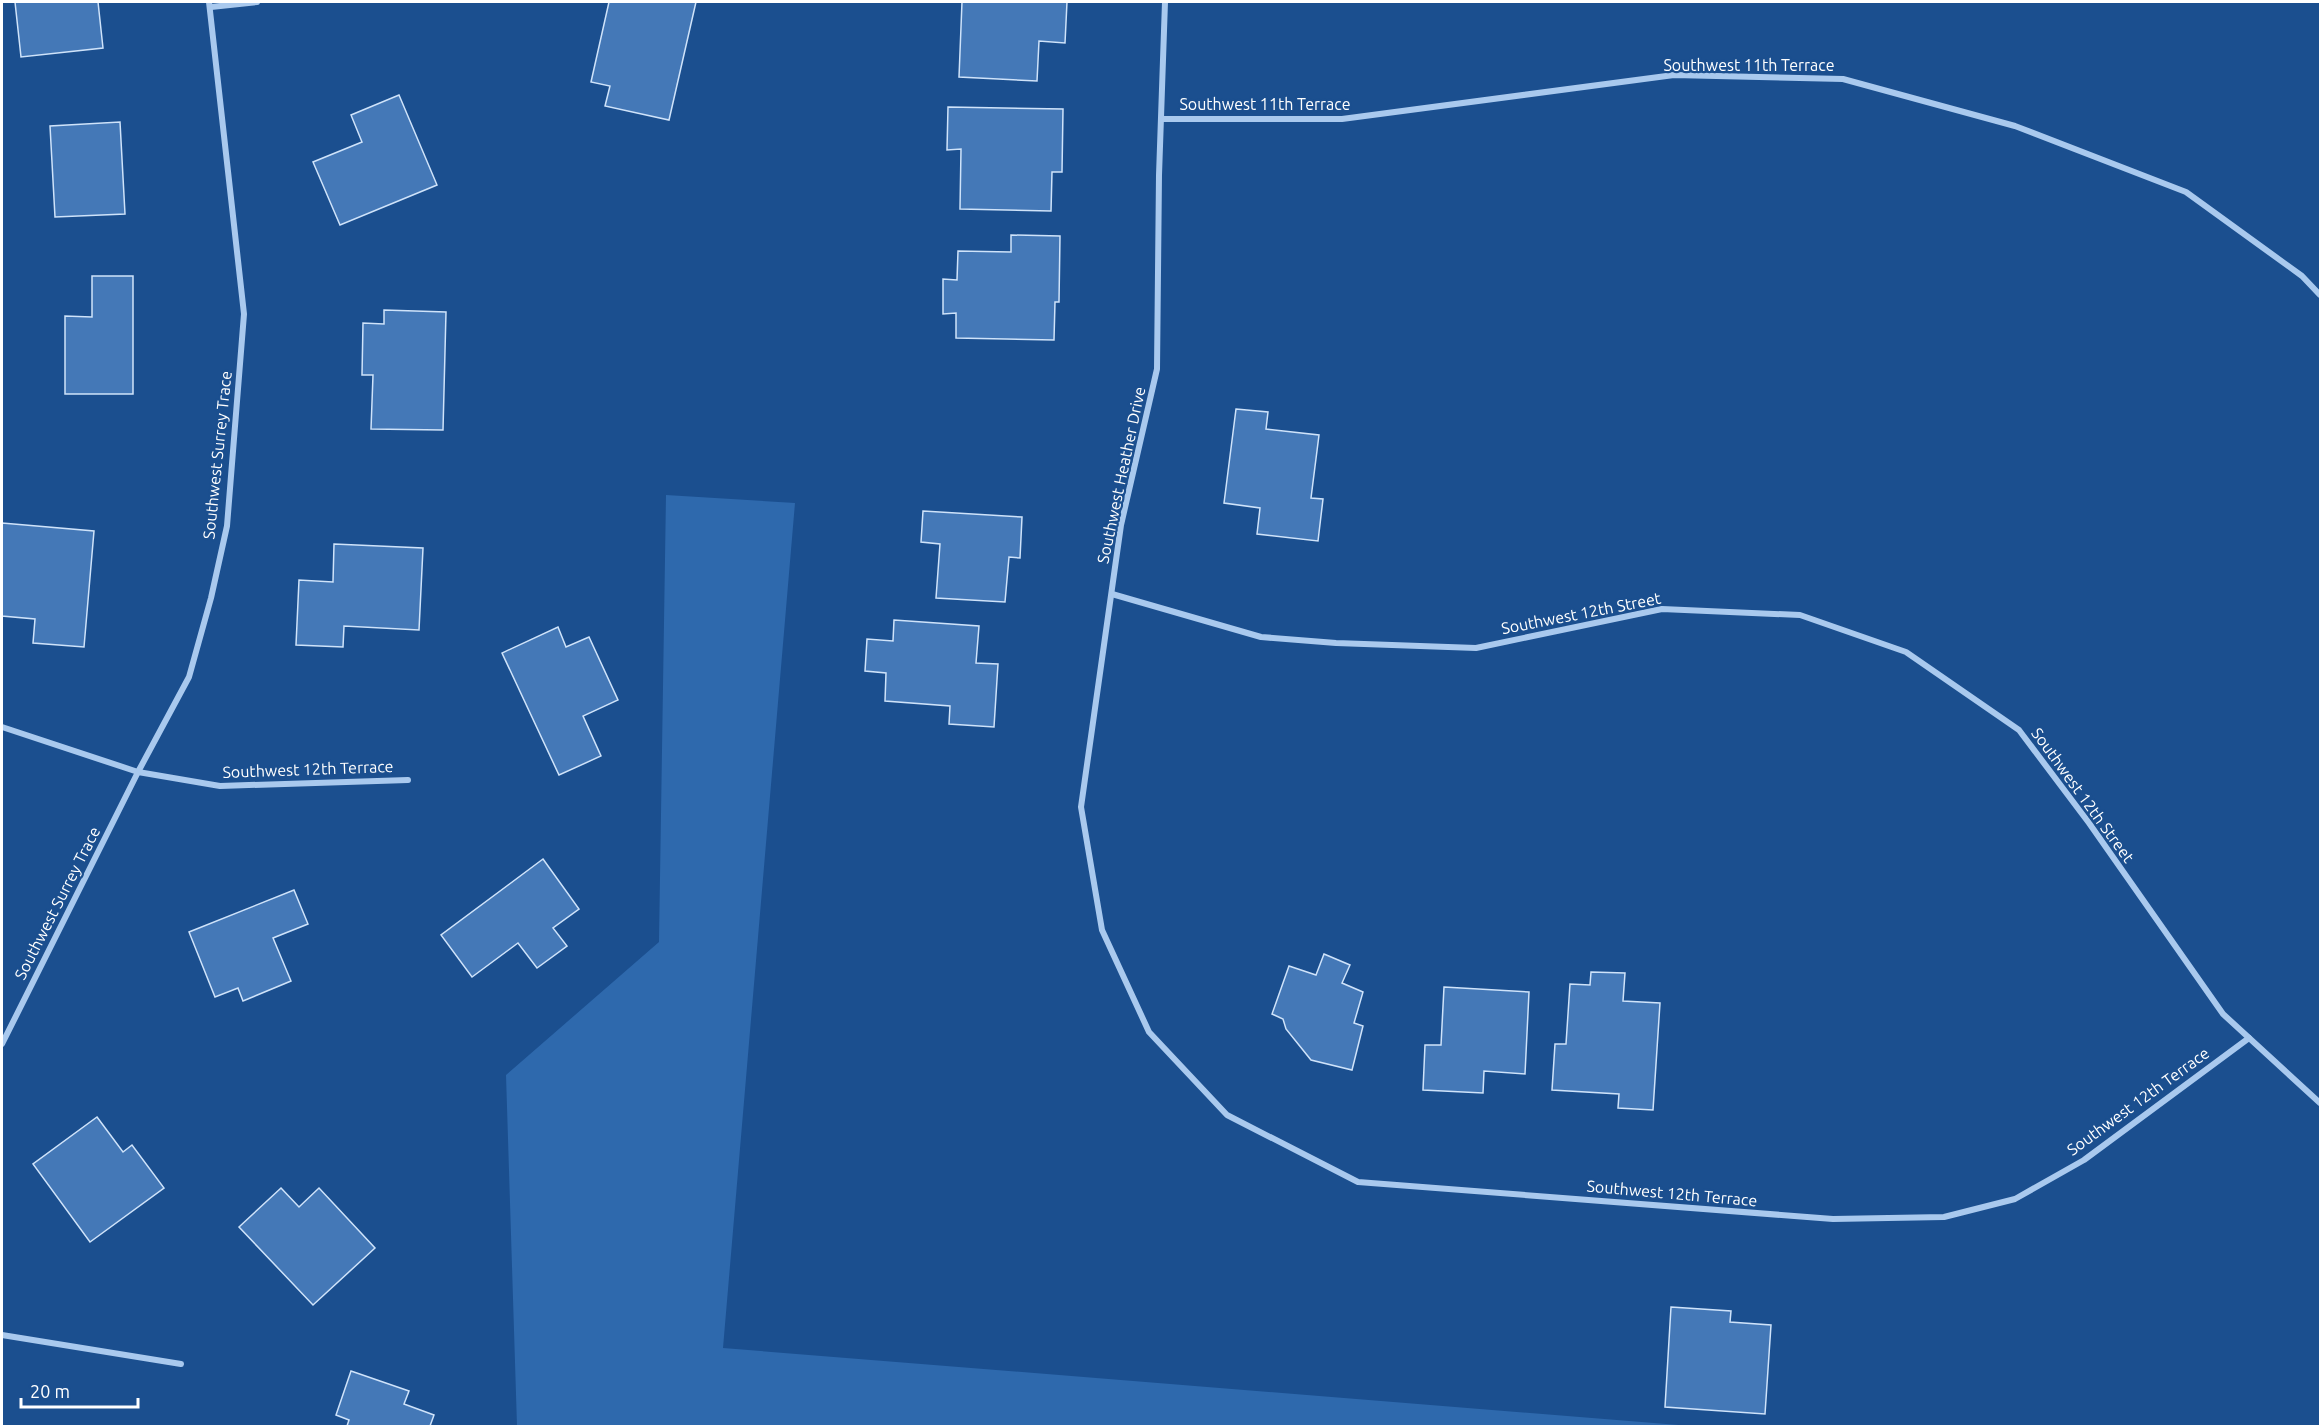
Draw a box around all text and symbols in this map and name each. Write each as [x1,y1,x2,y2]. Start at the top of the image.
street label: Southwest 11th Terrace [1663,56,1835,74]
street label: Southwest 11th Terrace [1179,95,1351,113]
street label: Southwest Surrey Trace [199,370,235,540]
street label: Southwest Heather Drive [1093,385,1149,565]
street label: Southwest 12th Street [1500,589,1663,637]
street label: Southwest 12th Street [2028,724,2138,866]
street label: Southwest 12th Terrace [222,757,394,781]
street label: Southwest Surrey Trace [11,824,103,982]
street label: Southwest 12th Terrace [2064,1043,2212,1159]
street label: Southwest 12th Terrace [1586,1177,1758,1209]
scale bar [21,1371,138,1409]
text: 20 m [30,1381,70,1401]

